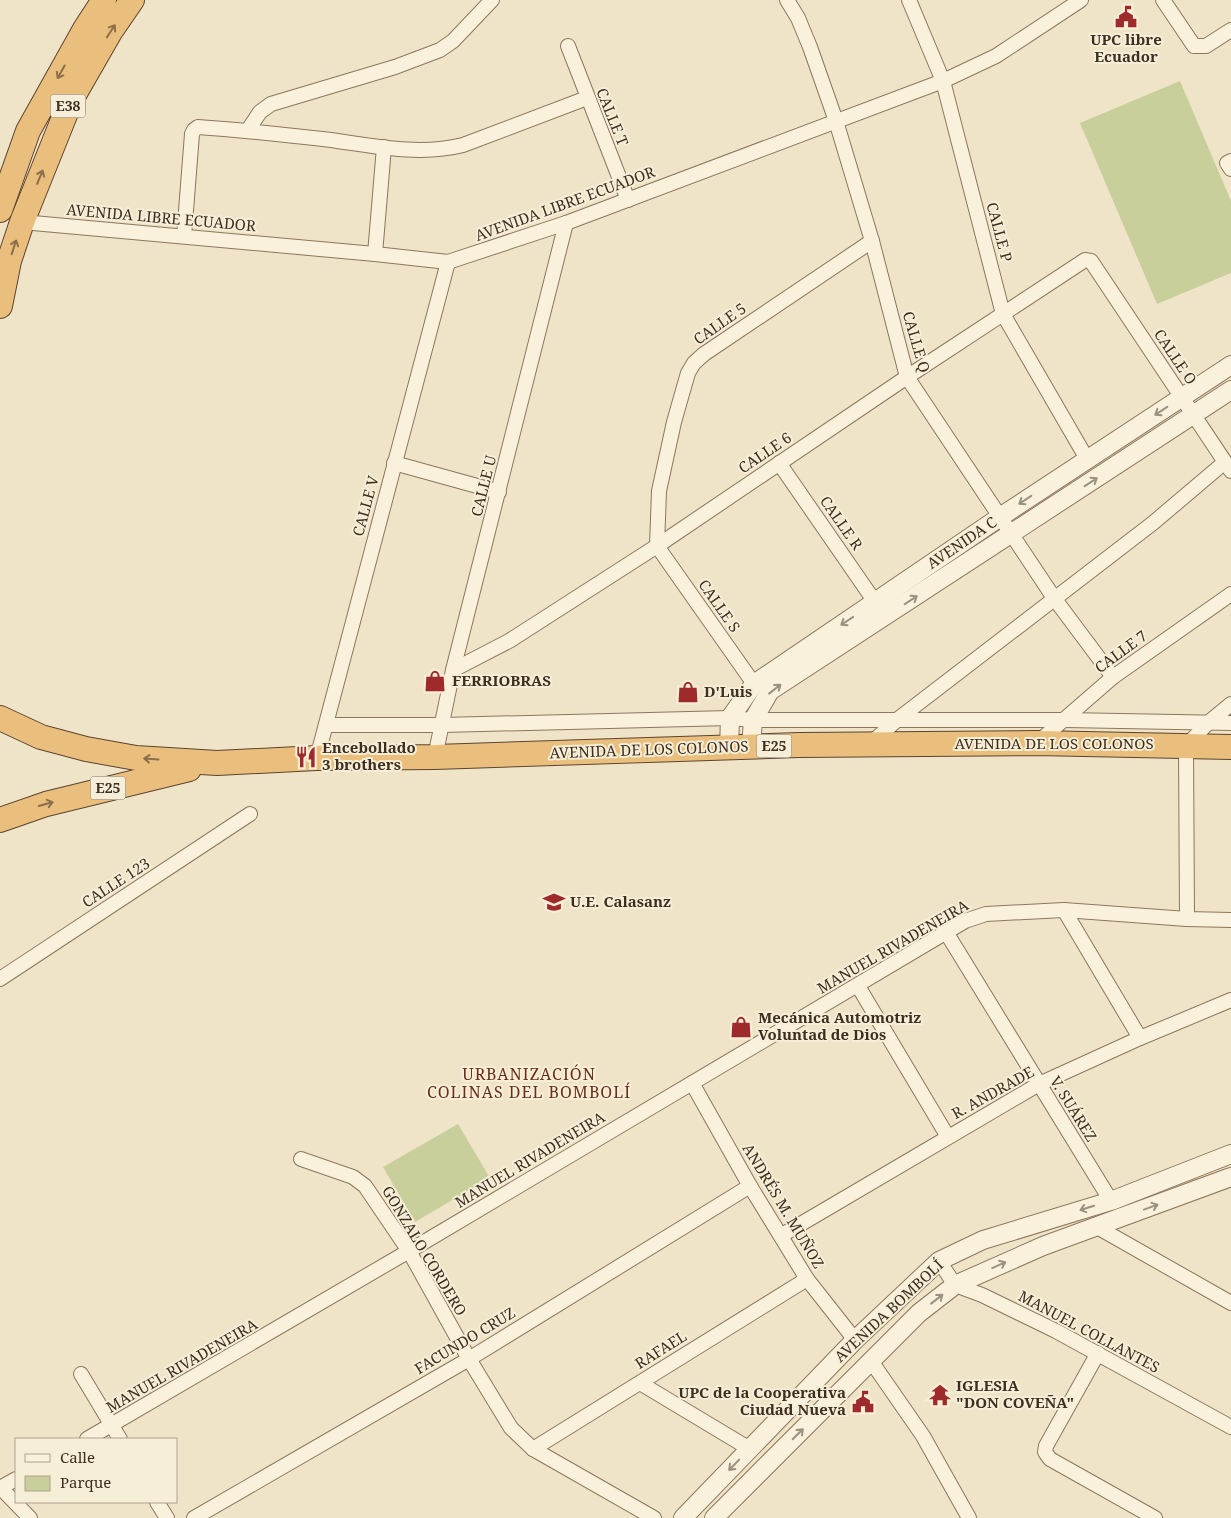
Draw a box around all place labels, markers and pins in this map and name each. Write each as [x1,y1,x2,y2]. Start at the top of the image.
public building icon: UPC libre Ecuador [1113,4,1139,30]
place label: UPC libre Ecuador [1090,29,1162,66]
shop icon: FERRIOBRAS [422,668,448,694]
place label: FERRIOBRAS [452,670,551,690]
shop icon: D'Luis [675,679,701,705]
place label: D'Luis [704,681,752,701]
place label: Encebollado 3 brothers [322,737,416,774]
restaurant icon: Encebollado 3 brothers [293,744,319,770]
school or university icon: U.E. Calasanz [541,889,567,915]
place label: U.E. Calasanz [570,891,671,911]
place label: Mecánica Automotriz Voluntad de Dios [758,1007,921,1044]
shop icon: Mecánica Automotriz Voluntad de Dios [728,1014,754,1040]
place label: IGLESIA "DON COVEÑA" [956,1375,1074,1412]
place label: UPC de la Cooperativa Ciudad Nueva [678,1382,846,1419]
temple icon: IGLESIA "DON COVEÑA" [927,1382,953,1408]
public building icon: UPC de la Cooperativa Ciudad Nueva [850,1389,876,1415]

